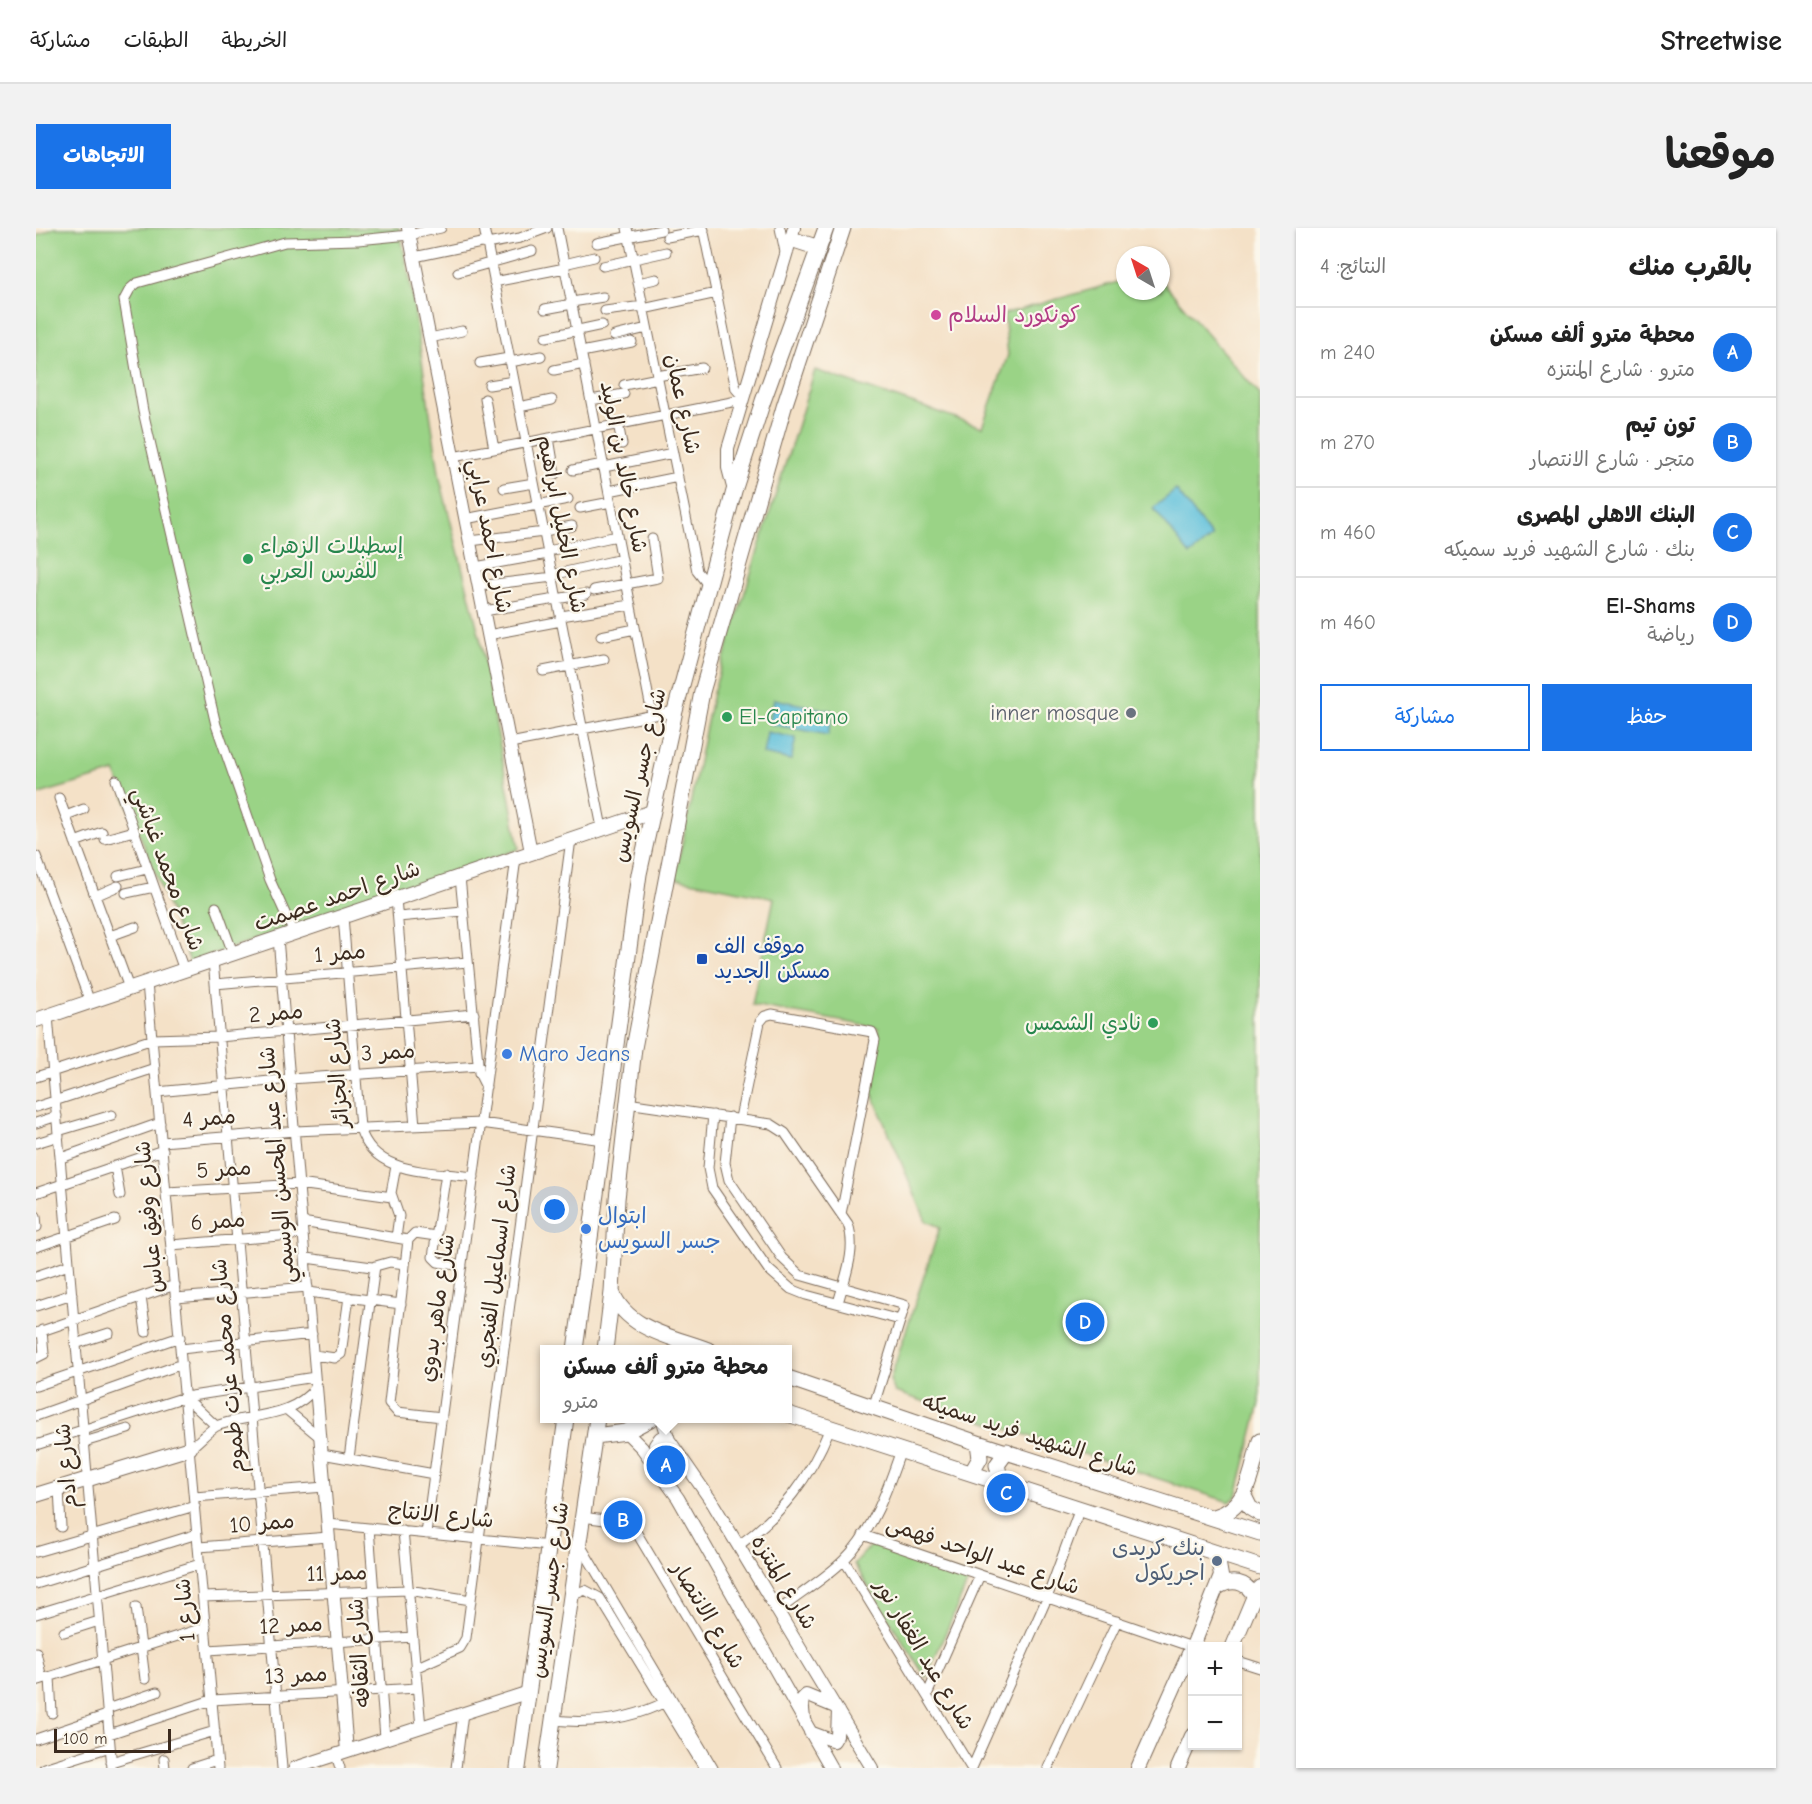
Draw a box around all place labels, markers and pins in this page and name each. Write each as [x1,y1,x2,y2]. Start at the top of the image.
place label: كونكورد السلام [948,302,1080,331]
marker: كونكورد السلام [929,308,943,322]
place label: إسطبلات الزهراء للفرس العربي [260,533,403,590]
marker: إسطبلات الزهراء للفرس العربي [241,552,255,566]
place label: inner mosque [990,700,1119,726]
place label: El-Capitano [739,704,848,730]
marker: inner mosque [1124,706,1138,720]
marker: El-Capitano [720,710,734,724]
place label: موقف الف مسكن الجديد [714,933,830,984]
marker: موقف الف مسكن الجديد [695,952,709,966]
place label: نادي الشمس [1025,1010,1141,1039]
marker: نادي الشمس [1146,1016,1160,1030]
place label: Maro Jeans [519,1041,630,1067]
marker: Maro Jeans [500,1047,514,1061]
place label: ابتوال جسر السويس [598,1203,721,1254]
marker: ابتوال جسر السويس [579,1222,593,1236]
pin: D [1066,1300,1104,1344]
pin: A [646,1442,686,1488]
pin: C [986,1470,1026,1516]
pin: B [604,1498,642,1542]
place label: بنك كريدى اجريكول [1112,1535,1205,1586]
marker: بنك كريدى اجريكول [1210,1554,1224,1568]

